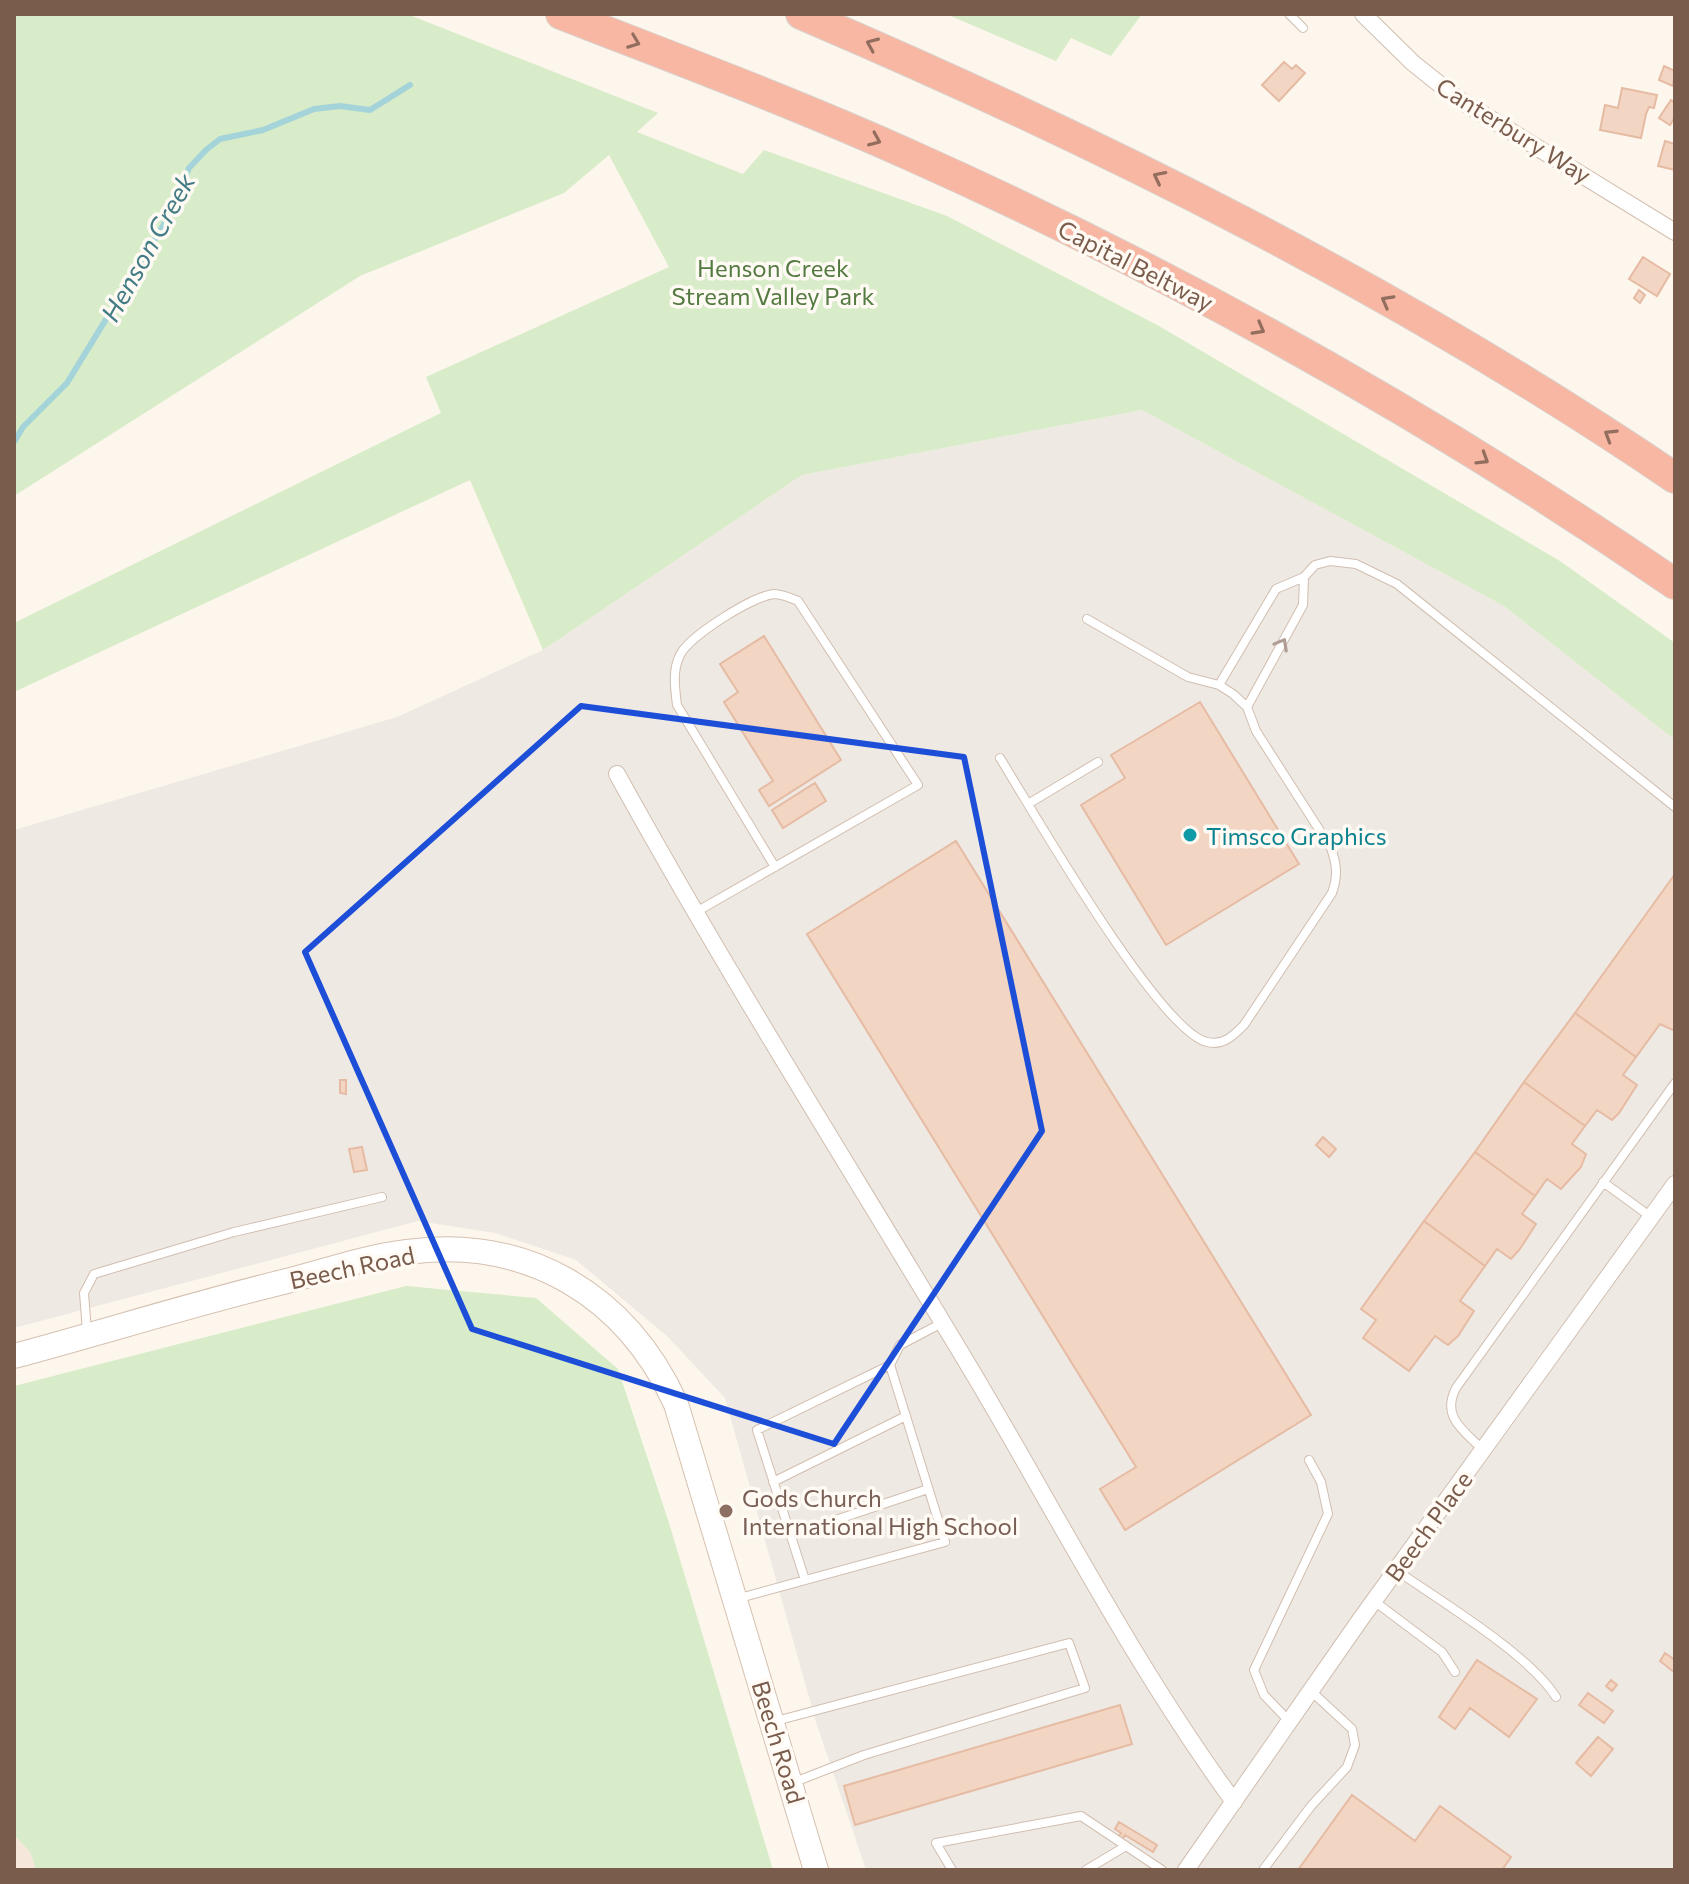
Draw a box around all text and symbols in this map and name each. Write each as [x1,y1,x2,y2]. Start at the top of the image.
one-way arrow [626,32,640,49]
one-way arrow [866,38,880,54]
street label: Canterbury Way [1431,71,1597,189]
one-way arrow [867,130,881,147]
water label: Henson Creek [94,167,201,327]
one-way arrow [1152,171,1167,187]
street label: Capital Beltway [1054,213,1218,317]
park label: Henson Creek Stream Valley Park [671,253,875,310]
one-way arrow [1381,295,1396,310]
one-way arrow [1251,319,1265,334]
one-way arrow [1604,430,1619,445]
one-way arrow [1475,450,1489,465]
one-way arrow [1272,637,1287,652]
place label: Timsco Graphics [1206,821,1387,850]
marker: Timsco Graphics [1181,826,1199,844]
street label: Beech Road [287,1240,417,1294]
street label: Beech Place [1378,1465,1478,1587]
place label: Gods Church International High School [742,1483,1018,1540]
marker: Gods Church International High School [717,1502,735,1520]
street label: Beech Road [747,1677,811,1807]

